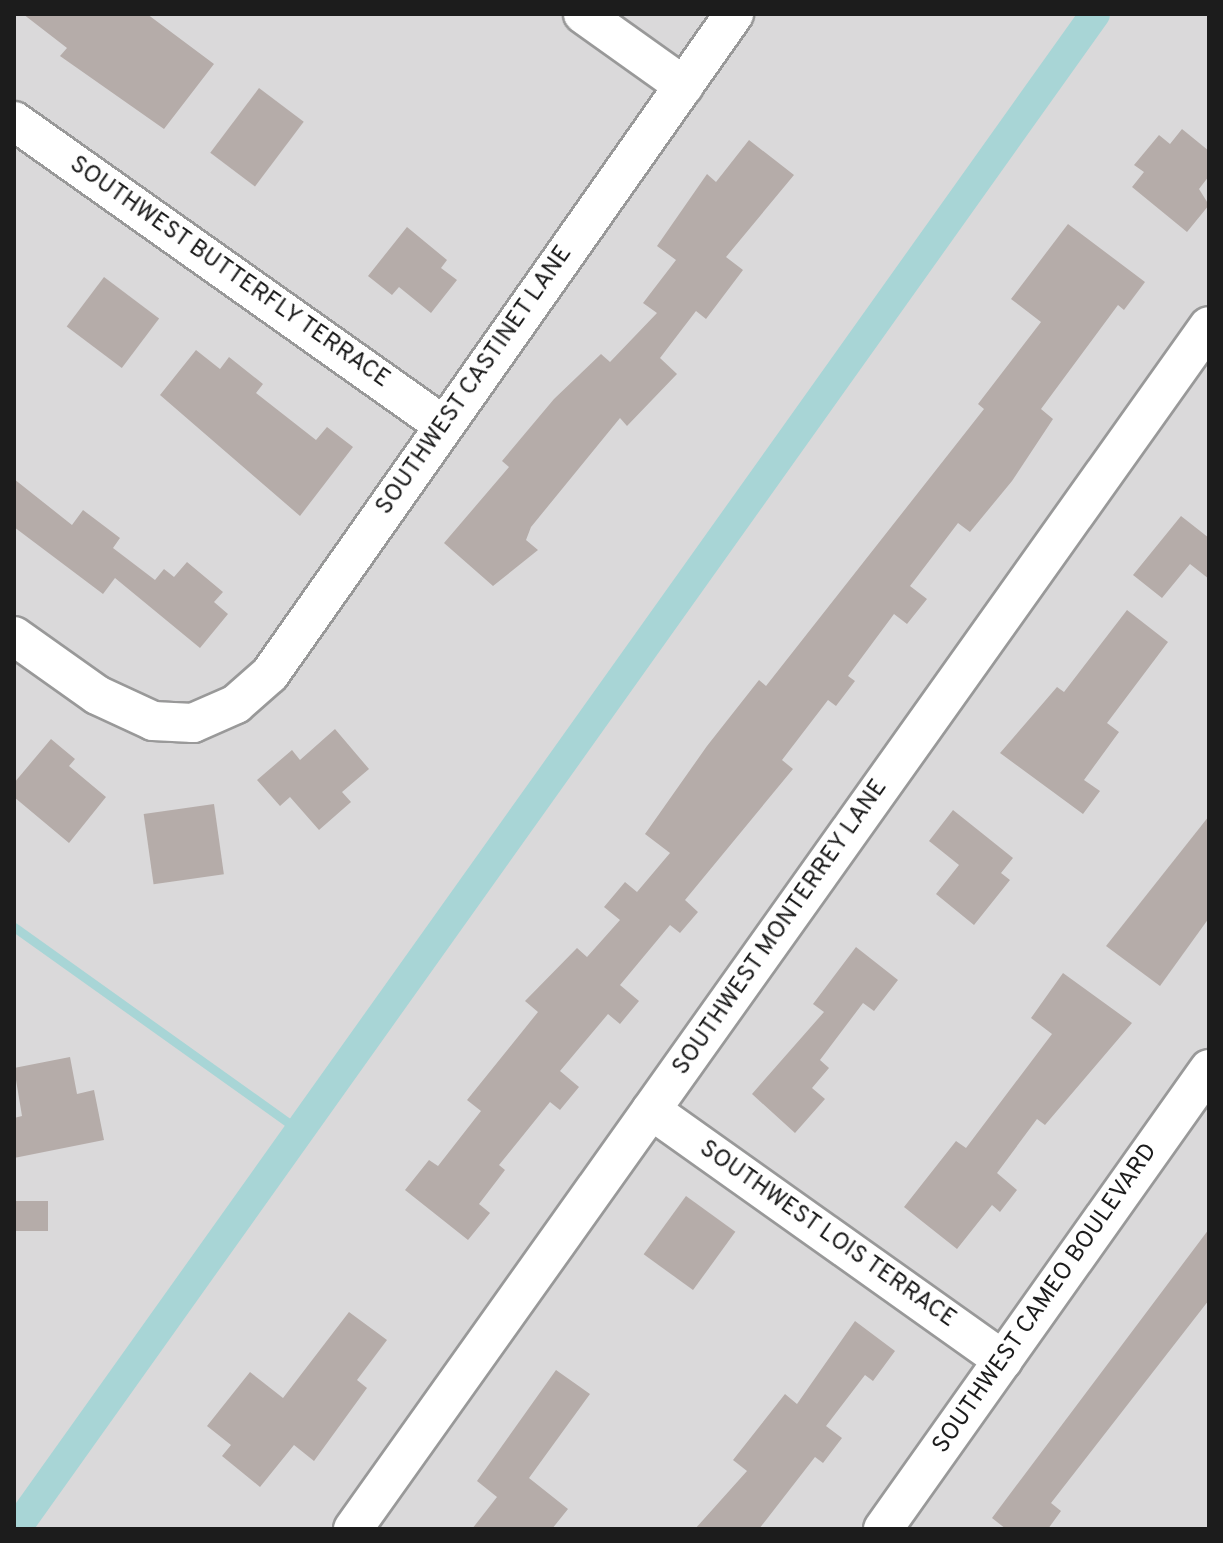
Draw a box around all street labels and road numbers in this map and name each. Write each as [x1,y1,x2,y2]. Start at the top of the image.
street label: SOUTHWEST BUTTERFLY TERRACE [62,150,396,396]
street label: SOUTHWEST CASTINET LANE [370,240,580,522]
street label: SOUTHWEST MONTERREY LANE [667,774,895,1082]
street label: SOUTHWEST LOIS TERRACE [692,1135,962,1335]
street label: SOUTHWEST CAMEO BOULEVARD [927,1138,1165,1460]

